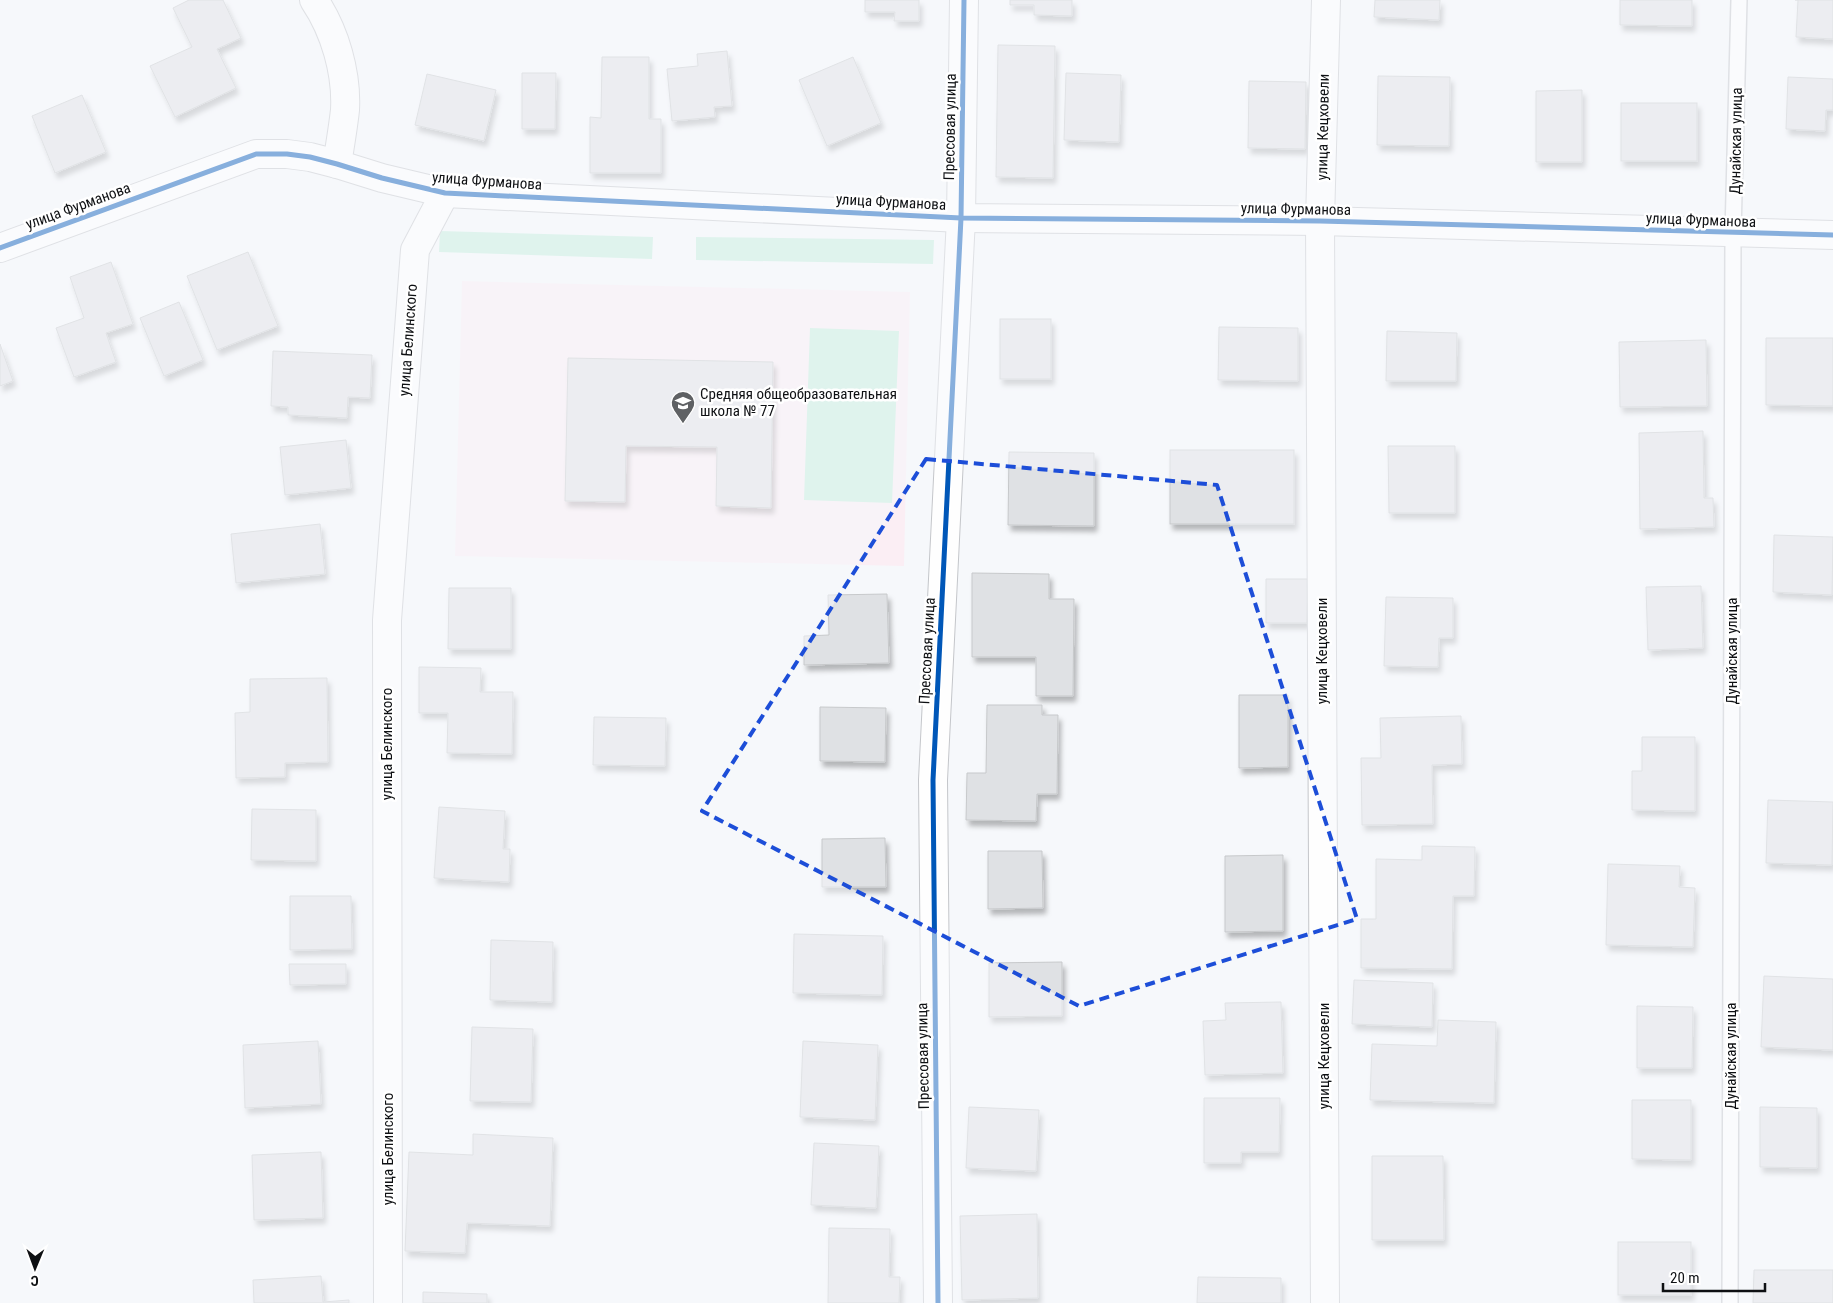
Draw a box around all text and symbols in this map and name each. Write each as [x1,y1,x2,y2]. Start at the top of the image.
street label: Прессовая улица [940,73,960,181]
street label: улица Кецховели [1313,73,1333,181]
street label: Дунайская улица [1726,87,1746,195]
street label: улица Фурманова [431,168,543,194]
street label: улица Фурманова [23,179,133,233]
street label: улица Фурманова [835,190,947,214]
street label: улица Фурманова [1241,199,1351,219]
street label: улица Фурманова [1646,209,1756,231]
street label: улица Белинского [395,283,421,397]
place label: Средняя общеобразовательная школа № 77 [700,385,897,420]
school or university icon: Средняя общеобразовательная школа № 77 [670,390,696,424]
street label: Прессовая улица [915,597,939,705]
street label: улица Кецховели [1313,598,1331,704]
street label: Дунайская улица [1723,598,1741,704]
street label: улица Белинского [378,688,396,800]
street label: Прессовая улица [913,1002,933,1110]
street label: улица Кецховели [1315,1003,1333,1109]
street label: Дунайская улица [1722,1003,1740,1109]
street label: улица Белинского [379,1093,397,1205]
north arrow [10,1243,60,1293]
scale bar [1663,1260,1766,1292]
text: 20 m [1670,1269,1700,1287]
text: С [31,1273,39,1289]

